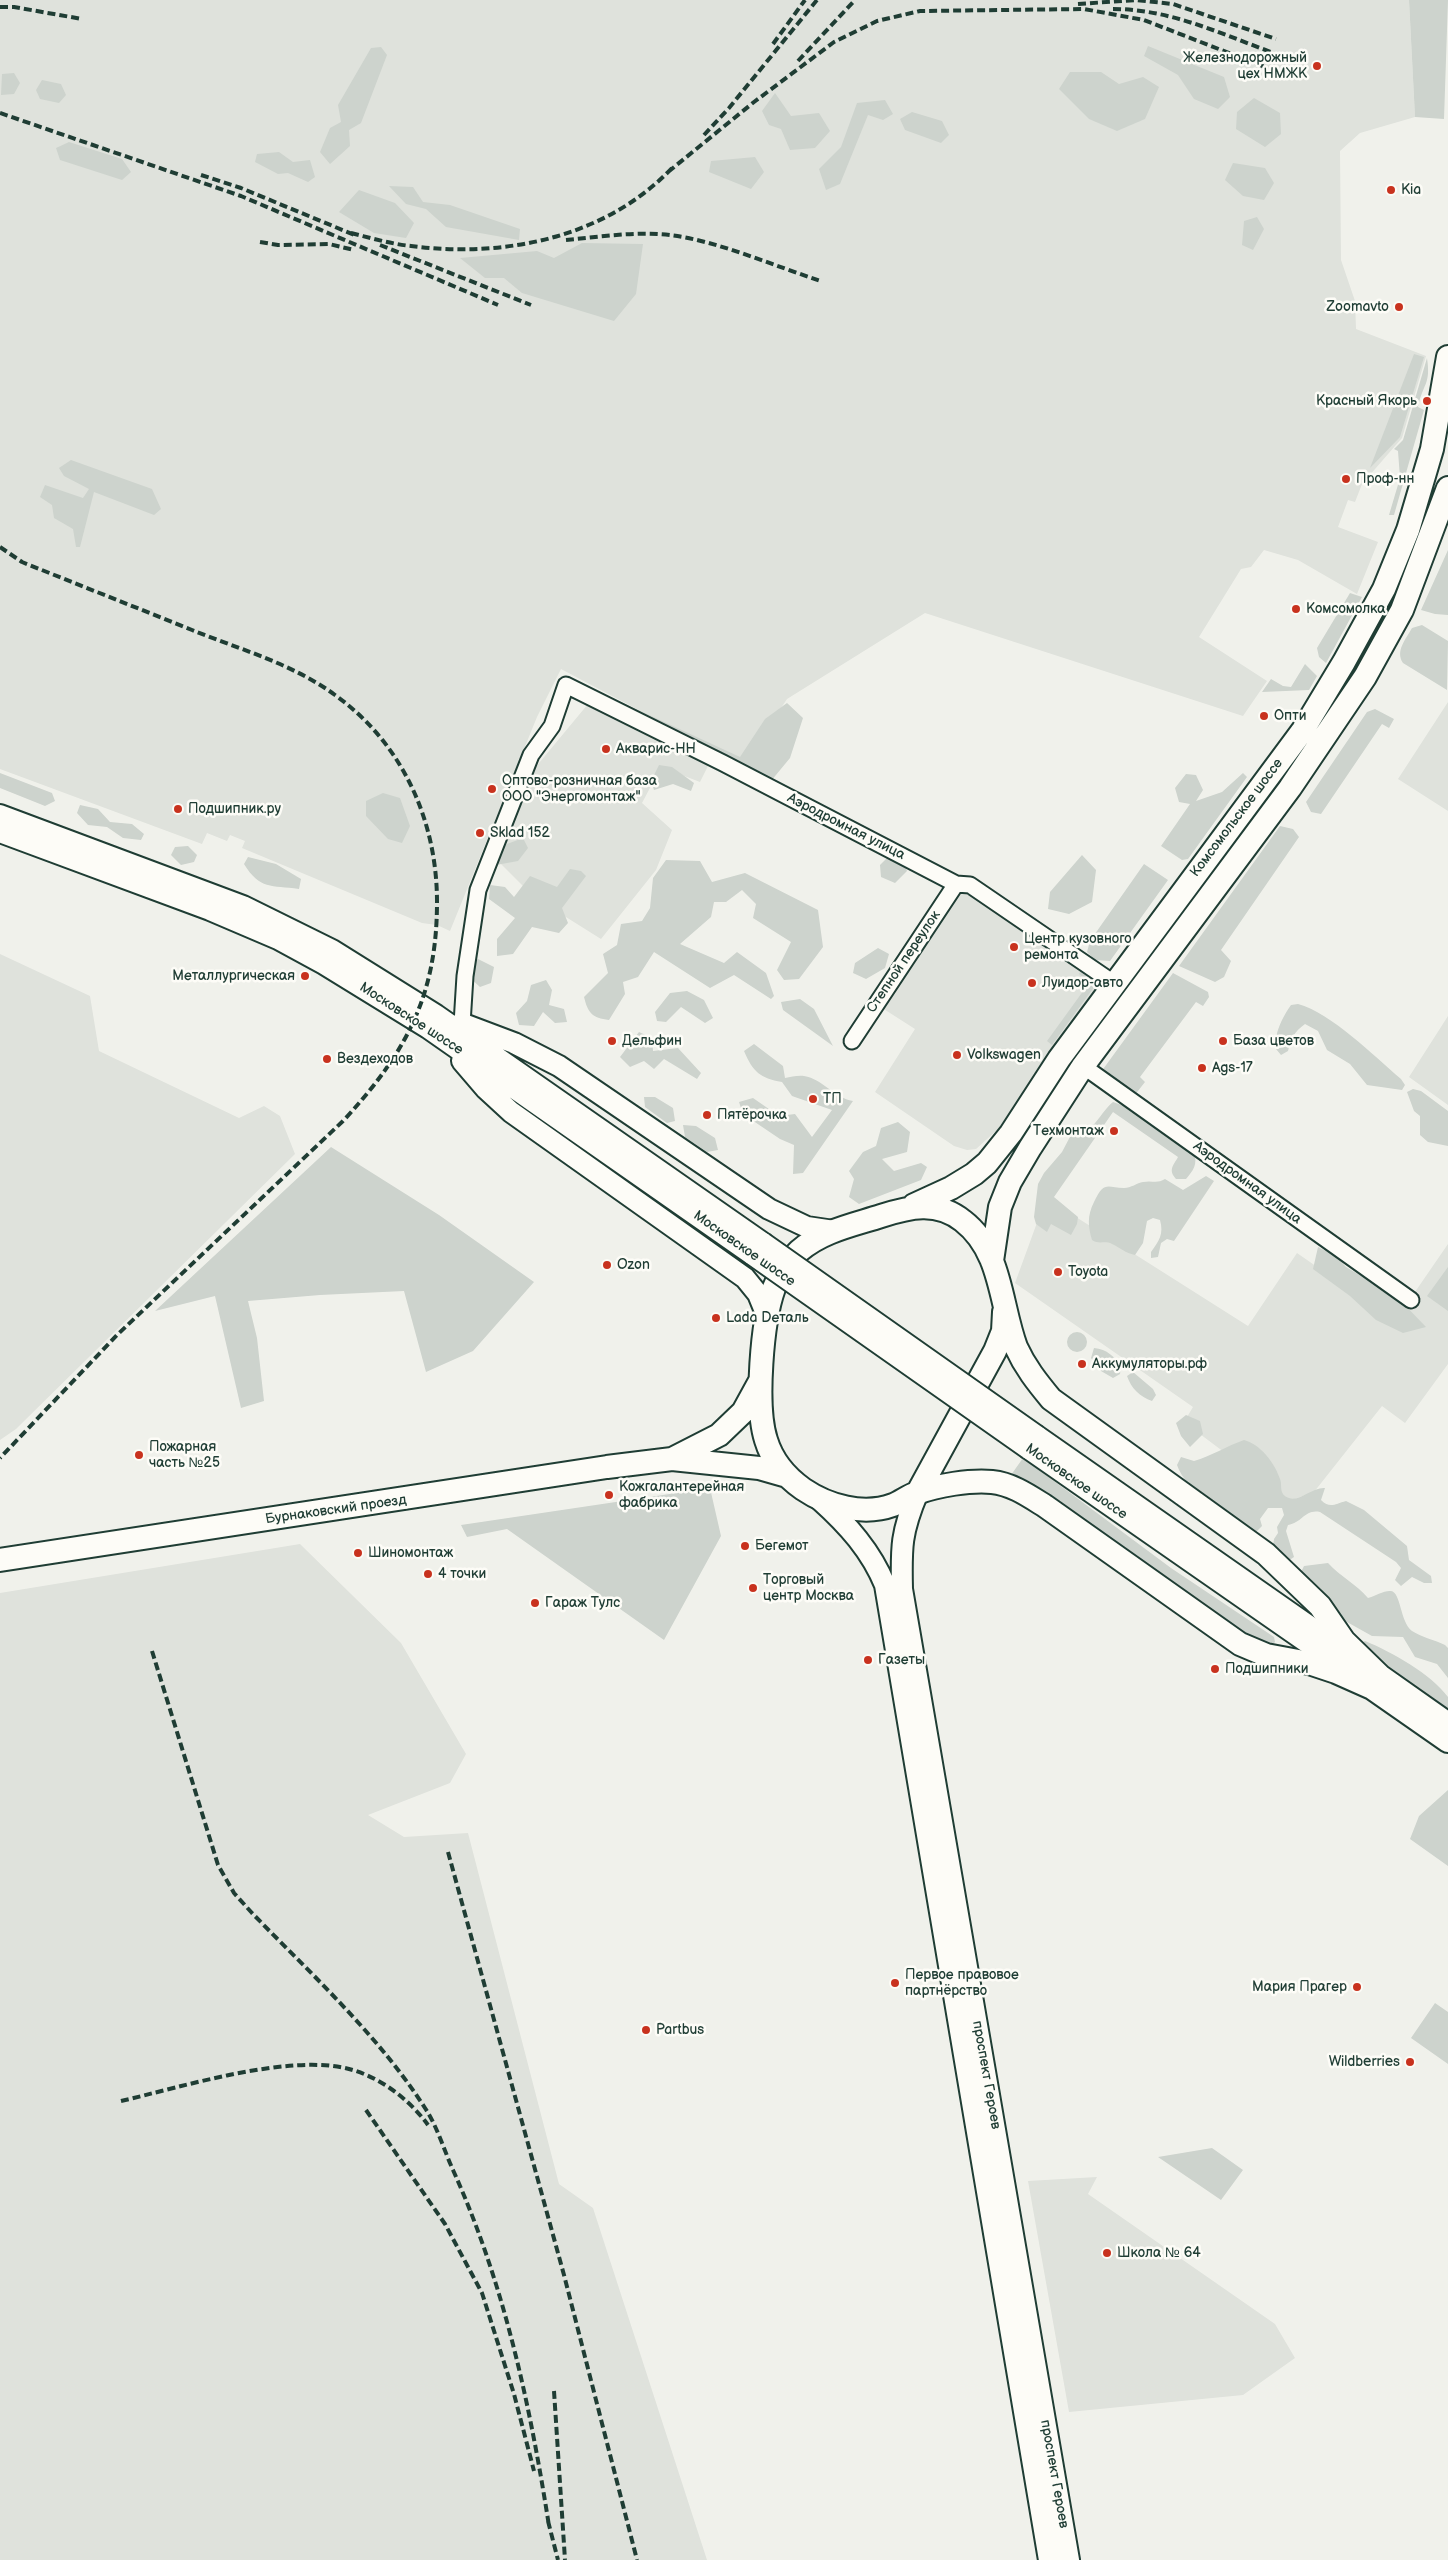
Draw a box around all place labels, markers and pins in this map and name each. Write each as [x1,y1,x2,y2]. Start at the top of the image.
place label: Железнодорожный цех НМЖК [1183,50,1307,82]
marker: Железнодорожный цех НМЖК [1311,60,1323,72]
place label: Kia [1401,182,1421,198]
marker: Kia [1385,184,1397,196]
place label: Zoomavto [1326,299,1389,315]
marker: Zoomavto [1393,301,1405,313]
place label: Красный Якорь [1316,393,1417,409]
marker: Красный Якорь [1421,395,1433,407]
place label: Проф-нн [1356,471,1414,487]
marker: Проф-нн [1340,473,1352,485]
place label: Комсомолка [1306,601,1386,617]
marker: Комсомолка [1290,603,1302,615]
place label: Опти [1274,708,1306,724]
marker: Опти [1258,710,1270,722]
place label: Акварис-НН [616,741,696,757]
marker: Акварис-НН [600,743,612,755]
place label: Оптово-розничная база ООО "Энергомонтаж" [502,773,657,806]
marker: Оптово-розничная база ООО "Энергомонтаж" [486,783,498,795]
place label: Подшипник.ру [188,801,281,817]
marker: Подшипник.ру [172,803,184,815]
place label: Sklad 152 [490,825,550,841]
marker: Sklad 152 [474,827,486,839]
place label: Центр кузовного ремонта [1024,931,1132,964]
marker: Центр кузовного ремонта [1008,941,1020,953]
place label: Металлургическая [172,968,295,984]
marker: Металлургическая [299,970,311,982]
place label: Луидор-авто [1042,975,1123,991]
marker: Луидор-авто [1026,977,1038,989]
place label: Дельфин [622,1033,682,1049]
place label: База цветов [1233,1033,1314,1049]
marker: Дельфин [606,1035,618,1047]
marker: База цветов [1217,1035,1229,1047]
place label: Volkswagen [967,1047,1041,1063]
marker: Volkswagen [951,1049,963,1061]
place label: Вездеходов [337,1051,413,1067]
marker: Вездеходов [321,1053,333,1065]
place label: Ags-17 [1212,1060,1253,1076]
marker: Ags-17 [1196,1062,1208,1074]
place label: ТП [823,1091,842,1107]
marker: ТП [807,1093,819,1105]
place label: Пятёрочка [717,1107,787,1123]
marker: Пятёрочка [701,1109,713,1121]
place label: Техмонтаж [1033,1123,1104,1139]
marker: Техмонтаж [1108,1125,1120,1137]
place label: Ozon [617,1257,650,1273]
marker: Ozon [601,1259,613,1271]
place label: Toyota [1068,1264,1108,1280]
marker: Toyota [1052,1266,1064,1278]
place label: Lada Dеталь [726,1310,809,1326]
marker: Lada Dеталь [710,1312,722,1324]
place label: Аккумуляторы.рф [1092,1356,1207,1372]
marker: Аккумуляторы.рф [1076,1358,1088,1370]
place label: Пожарная часть №25 [149,1439,220,1471]
marker: Пожарная часть №25 [133,1449,145,1461]
place label: Кожгалантерейная фабрика [619,1479,744,1511]
marker: Кожгалантерейная фабрика [603,1489,615,1501]
place label: Бегемот [755,1538,809,1554]
marker: Бегемот [739,1540,751,1552]
place label: Шиномонтаж [368,1545,453,1561]
marker: Шиномонтаж [352,1547,364,1559]
place label: 4 точки [438,1566,486,1582]
marker: 4 точки [422,1568,434,1580]
place label: Торговый центр Москва [763,1572,854,1604]
marker: Торговый центр Москва [747,1582,759,1594]
place label: Гараж Тулс [545,1595,620,1611]
marker: Гараж Тулс [529,1597,541,1609]
place label: Газеты [878,1652,925,1668]
marker: Газеты [862,1654,874,1666]
place label: Подшипники [1225,1661,1309,1677]
marker: Подшипники [1209,1663,1221,1675]
place label: Первое правовое партнёрство [905,1967,1019,2000]
marker: Первое правовое партнёрство [889,1977,901,1989]
place label: Мария Прагер [1252,1979,1347,1995]
marker: Мария Прагер [1351,1981,1363,1993]
place label: Partbus [656,2022,704,2038]
marker: Partbus [640,2024,652,2036]
place label: Wildberries [1329,2054,1400,2070]
marker: Wildberries [1404,2056,1416,2068]
place label: Школа № 64 [1117,2245,1201,2261]
marker: Школа № 64 [1101,2247,1113,2259]

